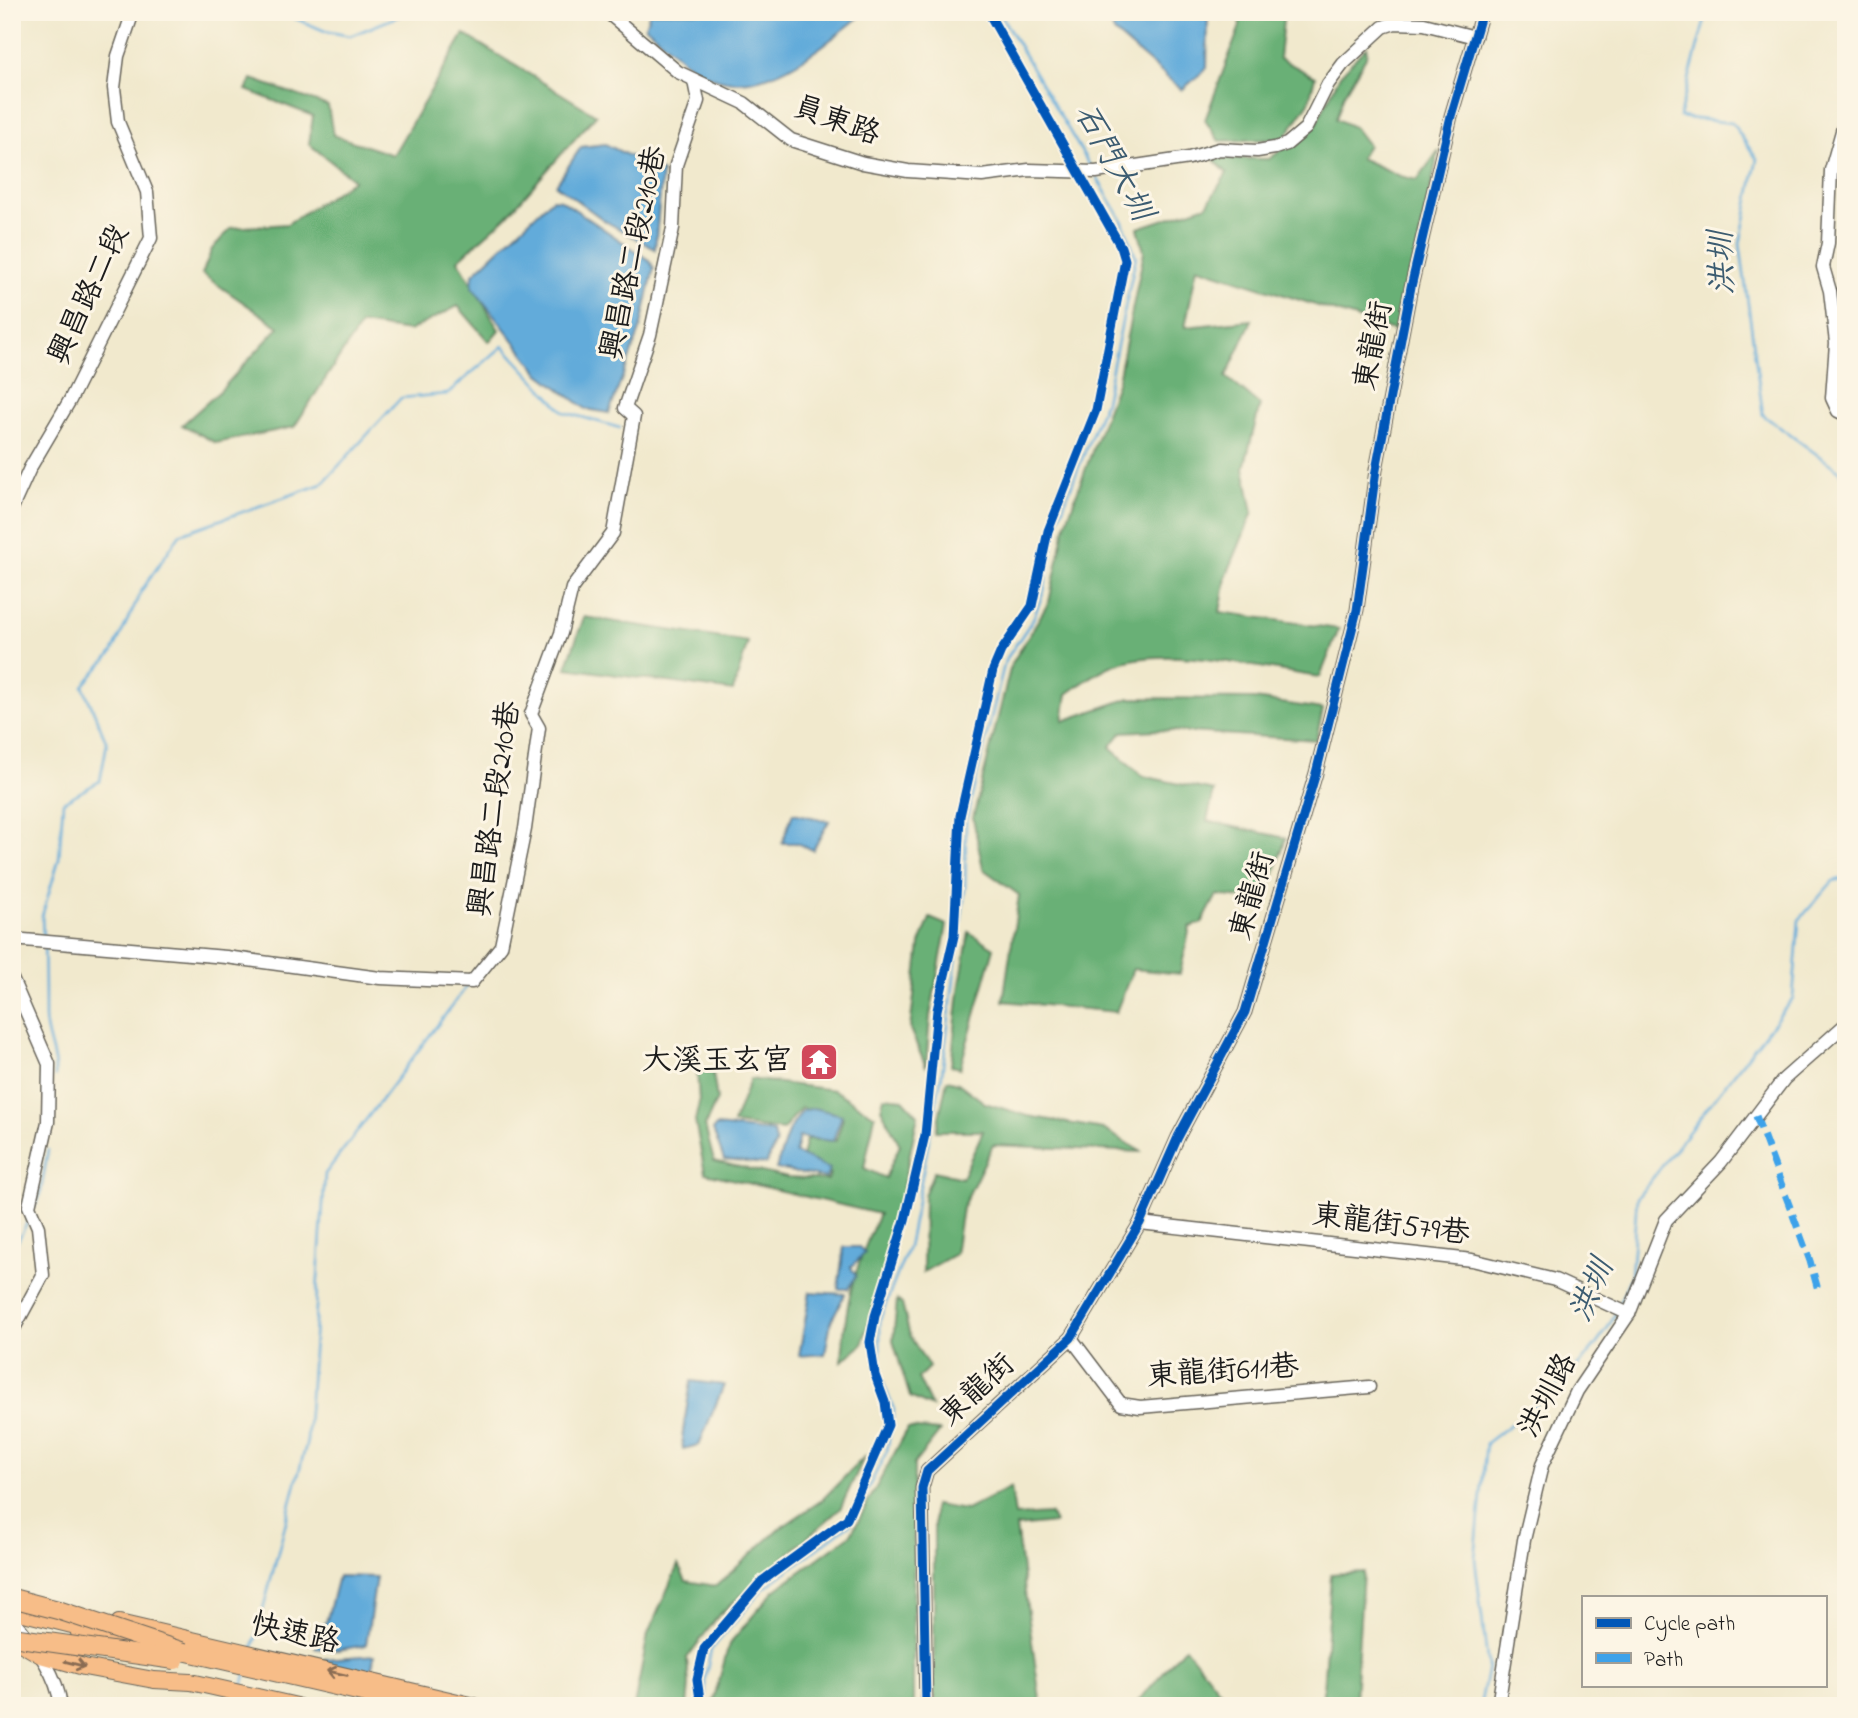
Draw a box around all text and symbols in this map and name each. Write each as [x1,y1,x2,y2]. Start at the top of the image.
street label: 員東路 [786,86,886,158]
water label: 石門大圳 [1060,96,1165,233]
street label: 興昌路二段210巷 [591,142,679,364]
street label: 興昌路二段 [38,218,142,372]
water label: 洪圳 [1699,227,1749,296]
street label: 東龍街 [1345,298,1405,394]
street label: 興昌路二段210巷 [459,698,533,920]
street label: 東龍街 [1220,847,1288,945]
place label: 大溪玉玄宮 [642,1040,792,1084]
temple icon: 大溪玉玄宮 [798,1041,840,1083]
street label: 東龍街579巷 [1310,1195,1472,1257]
water label: 洪圳 [1559,1250,1628,1330]
street label: 東龍街 [930,1344,1026,1438]
street label: 東龍街611巷 [1146,1346,1300,1400]
street label: 洪圳路 [1508,1346,1590,1446]
legend [1582,1596,1826,1686]
street label: 快速路 [246,1603,344,1667]
text: Cycle path [1644,1610,1735,1642]
text: Path [1644,1646,1683,1676]
one-way arrow [63,1658,86,1671]
one-way arrow [326,1666,349,1679]

